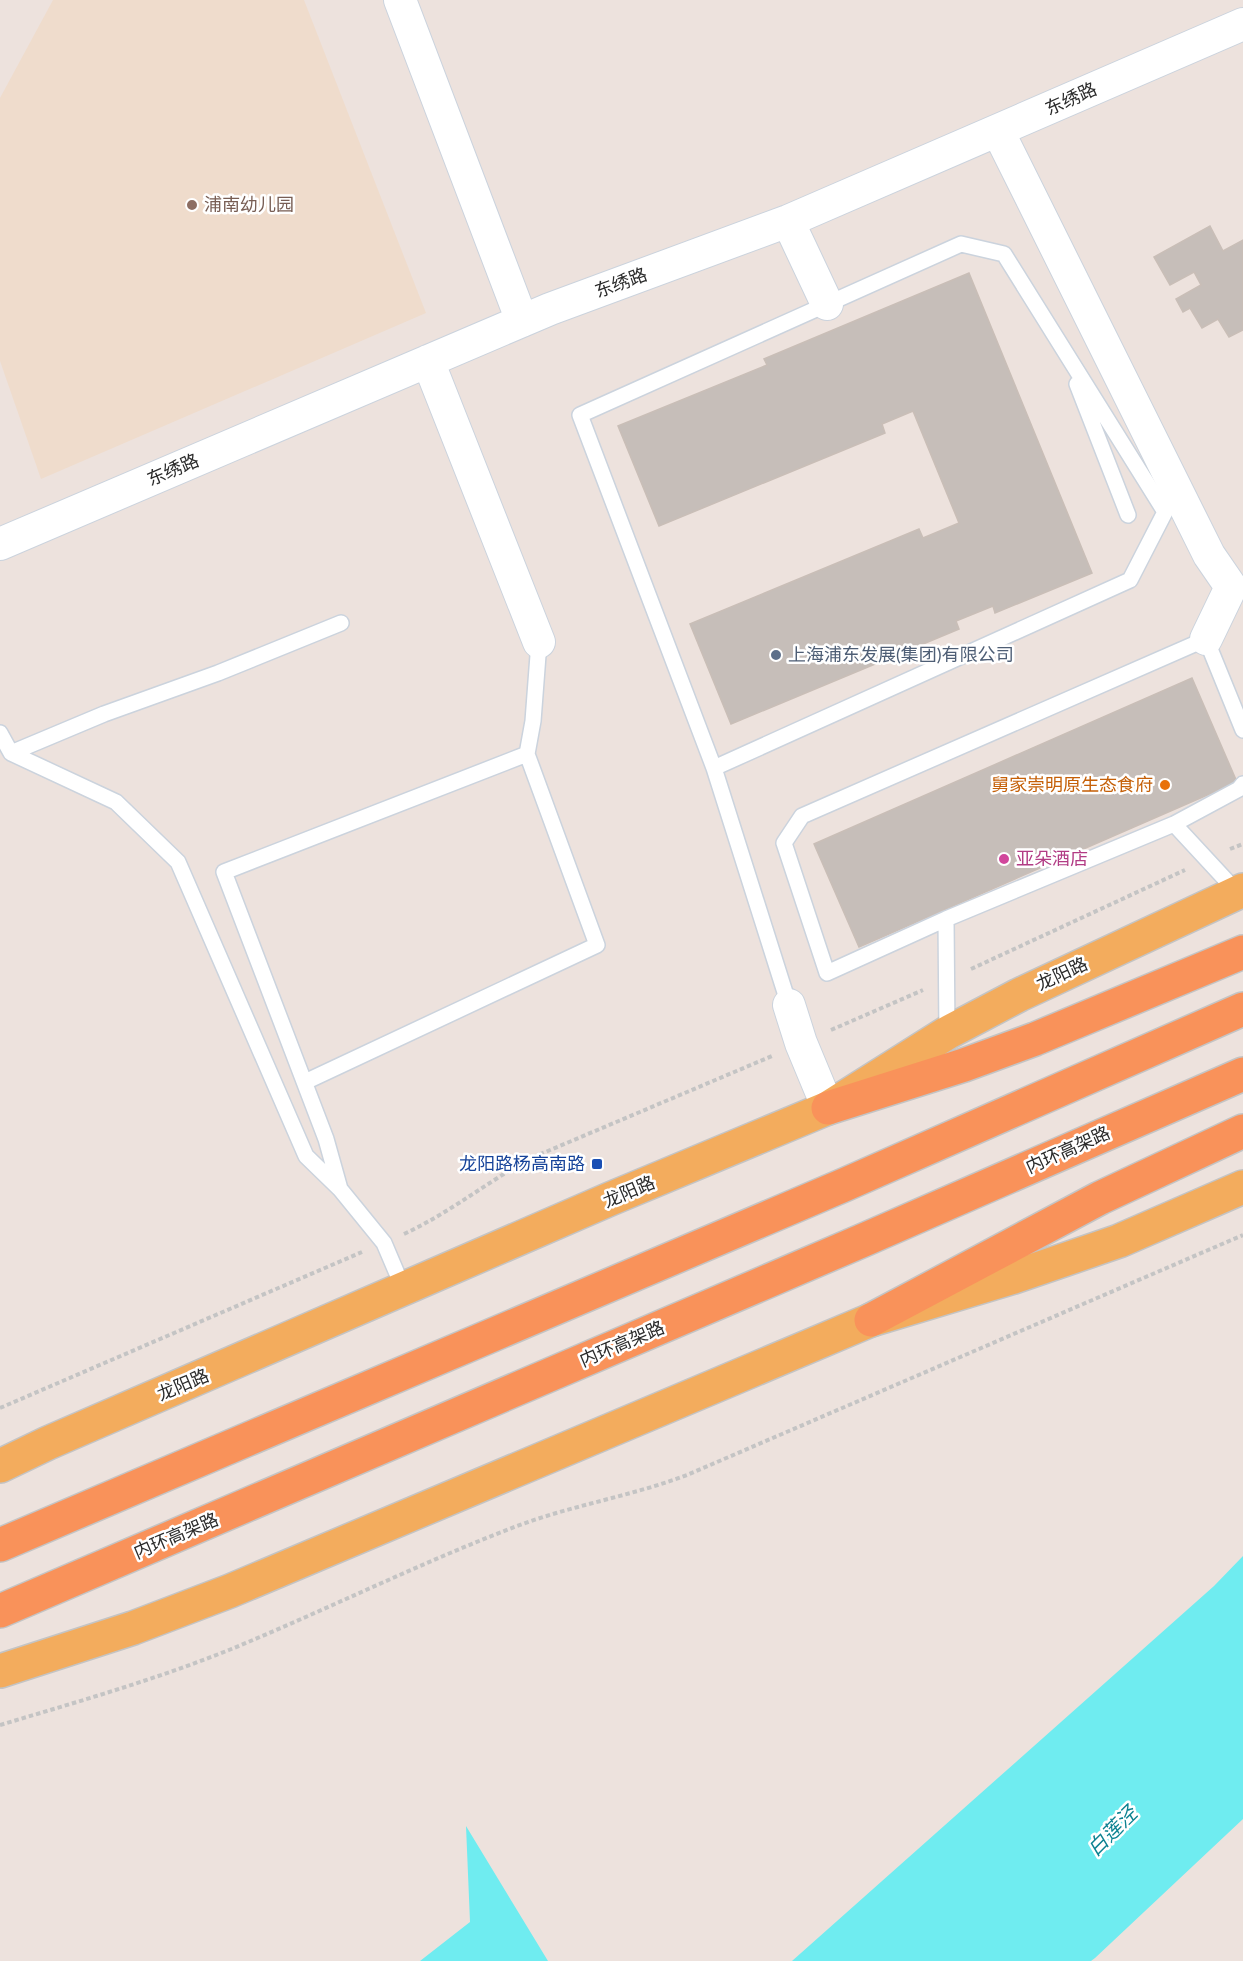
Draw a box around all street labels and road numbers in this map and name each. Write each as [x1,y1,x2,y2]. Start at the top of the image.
street label: 东绣路 [1041,77,1100,119]
street label: 东绣路 [592,262,650,302]
street label: 东绣路 [143,448,202,490]
street label: 龙阳路 [1032,952,1091,994]
street label: 内环高架路 [1022,1121,1113,1177]
street label: 龙阳路 [599,1170,658,1212]
street label: 内环高架路 [576,1315,667,1371]
street label: 龙阳路 [153,1363,212,1405]
street label: 内环高架路 [130,1507,221,1563]

